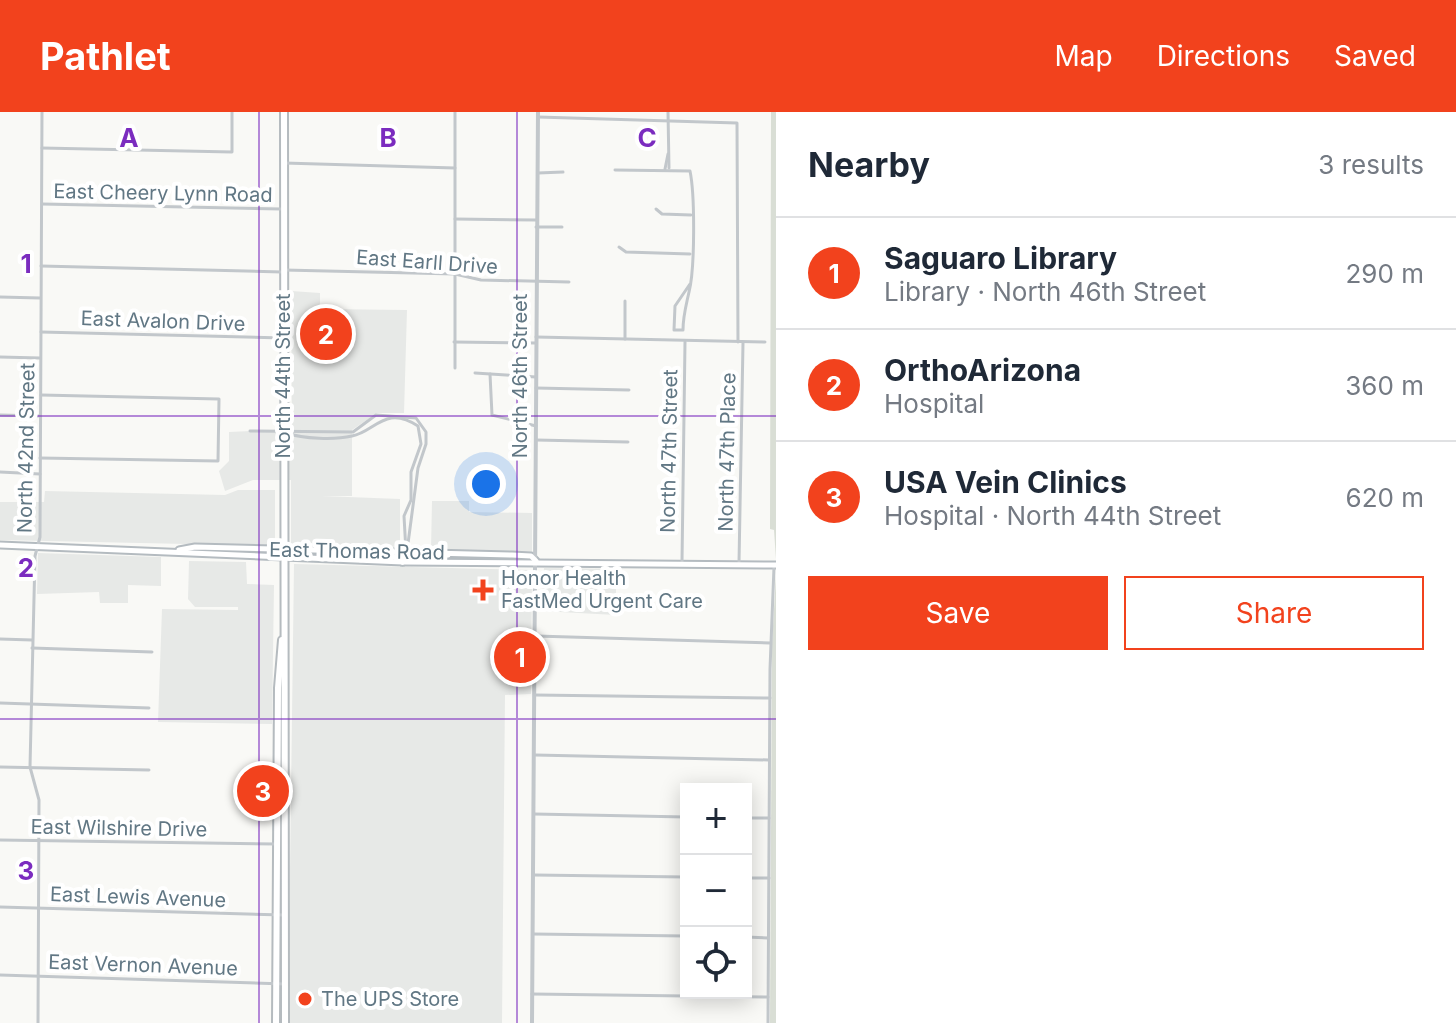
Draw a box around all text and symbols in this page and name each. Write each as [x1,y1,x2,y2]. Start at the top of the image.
text: Pathlet [40,33,171,79]
text: Map [1054,39,1113,73]
text: Directions [1157,39,1290,73]
text: Saved [1334,39,1416,73]
text: A [119,122,139,153]
text: B [379,122,397,153]
text: C [637,122,657,153]
text: Nearby [808,144,930,185]
text: 3 results [1318,149,1424,180]
street label: East Cheery Lynn Road [53,179,273,207]
text: Saguaro Library [884,240,1117,276]
street label: East Earll Drive [355,245,499,279]
text: 1 [20,248,32,279]
text: 1 [828,258,840,289]
text: 290 m [1346,258,1424,289]
text: Library · North 46th Street [884,276,1206,307]
street label: North 44th Street [271,293,295,459]
street label: North 46th Street [508,293,532,458]
pin: 2 [300,304,352,364]
street label: East Avalon Drive [80,306,246,336]
text: OrthoArizona [884,352,1081,388]
street label: North 42nd Street [13,362,39,533]
street label: North 47th Street [656,369,682,533]
text: 2 [826,370,842,401]
text: 360 m [1345,370,1424,401]
street label: North 47th Place [714,372,740,532]
text: Hospital [884,388,984,419]
your location [466,464,506,504]
text: USA Vein Clinics [884,464,1127,500]
text: 3 [826,482,842,513]
text: 620 m [1346,482,1424,513]
text: Hospital · North 44th Street [884,500,1221,531]
street label: East Thomas Road [269,537,445,565]
text: 2 [18,552,34,583]
place label: Honor Health FastMed Urgent Care [501,566,703,613]
button: Save [808,576,1108,650]
button: Share [1124,576,1424,650]
marker: Honor Health FastMed Urgent Care [472,579,494,601]
pin: 1 [494,627,546,687]
pin: 3 [237,761,289,821]
map controls [680,783,752,999]
button: + [680,783,752,855]
street label: East Wilshire Drive [30,814,208,842]
text: 3 [18,855,34,886]
button: − [680,855,752,927]
street label: East Lewis Avenue [50,882,226,912]
button: locate [680,927,752,999]
street label: East Vernon Avenue [48,950,238,980]
place label: The UPS Store [321,987,459,1011]
marker: The UPS Store [296,990,314,1008]

